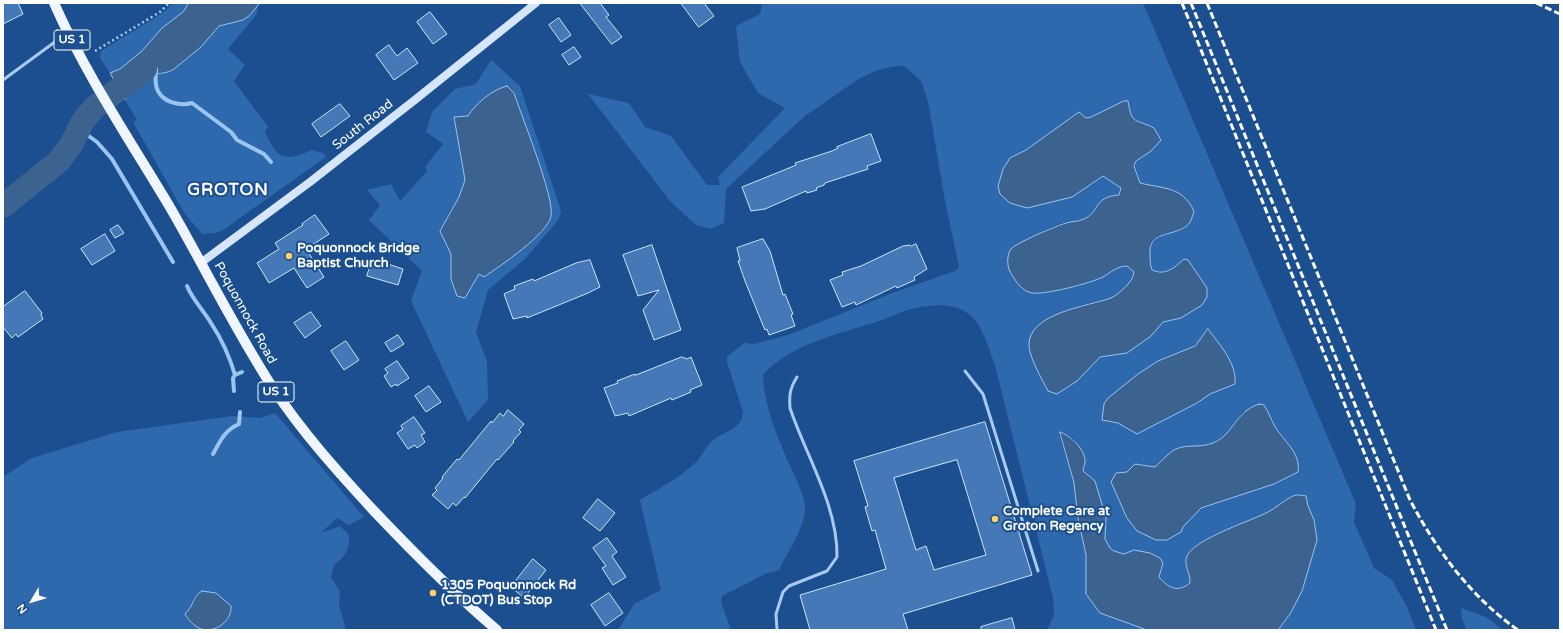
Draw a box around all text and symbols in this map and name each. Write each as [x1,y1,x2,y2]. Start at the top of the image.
road number: US 1 [54,30,90,50]
street label: South Road [330,96,396,154]
district label: GROTON [187,181,269,201]
place label: Poquonnock Bridge Baptist Church [297,241,420,272]
marker: Poquonnock Bridge Baptist Church [284,251,294,261]
street label: Poquonnock Road [210,259,280,367]
road number: US 1 [258,382,294,402]
place label: Complete Care at Groton Regency [1003,504,1110,535]
marker: Complete Care at Groton Regency [990,514,1000,524]
place label: 1305 Poquonnock Rd (CTDOT) Bus Stop [441,578,576,609]
north arrow [12,581,52,621]
marker: 1305 Poquonnock Rd (CTDOT) Bus Stop [428,588,438,598]
text: N [14,601,30,616]

